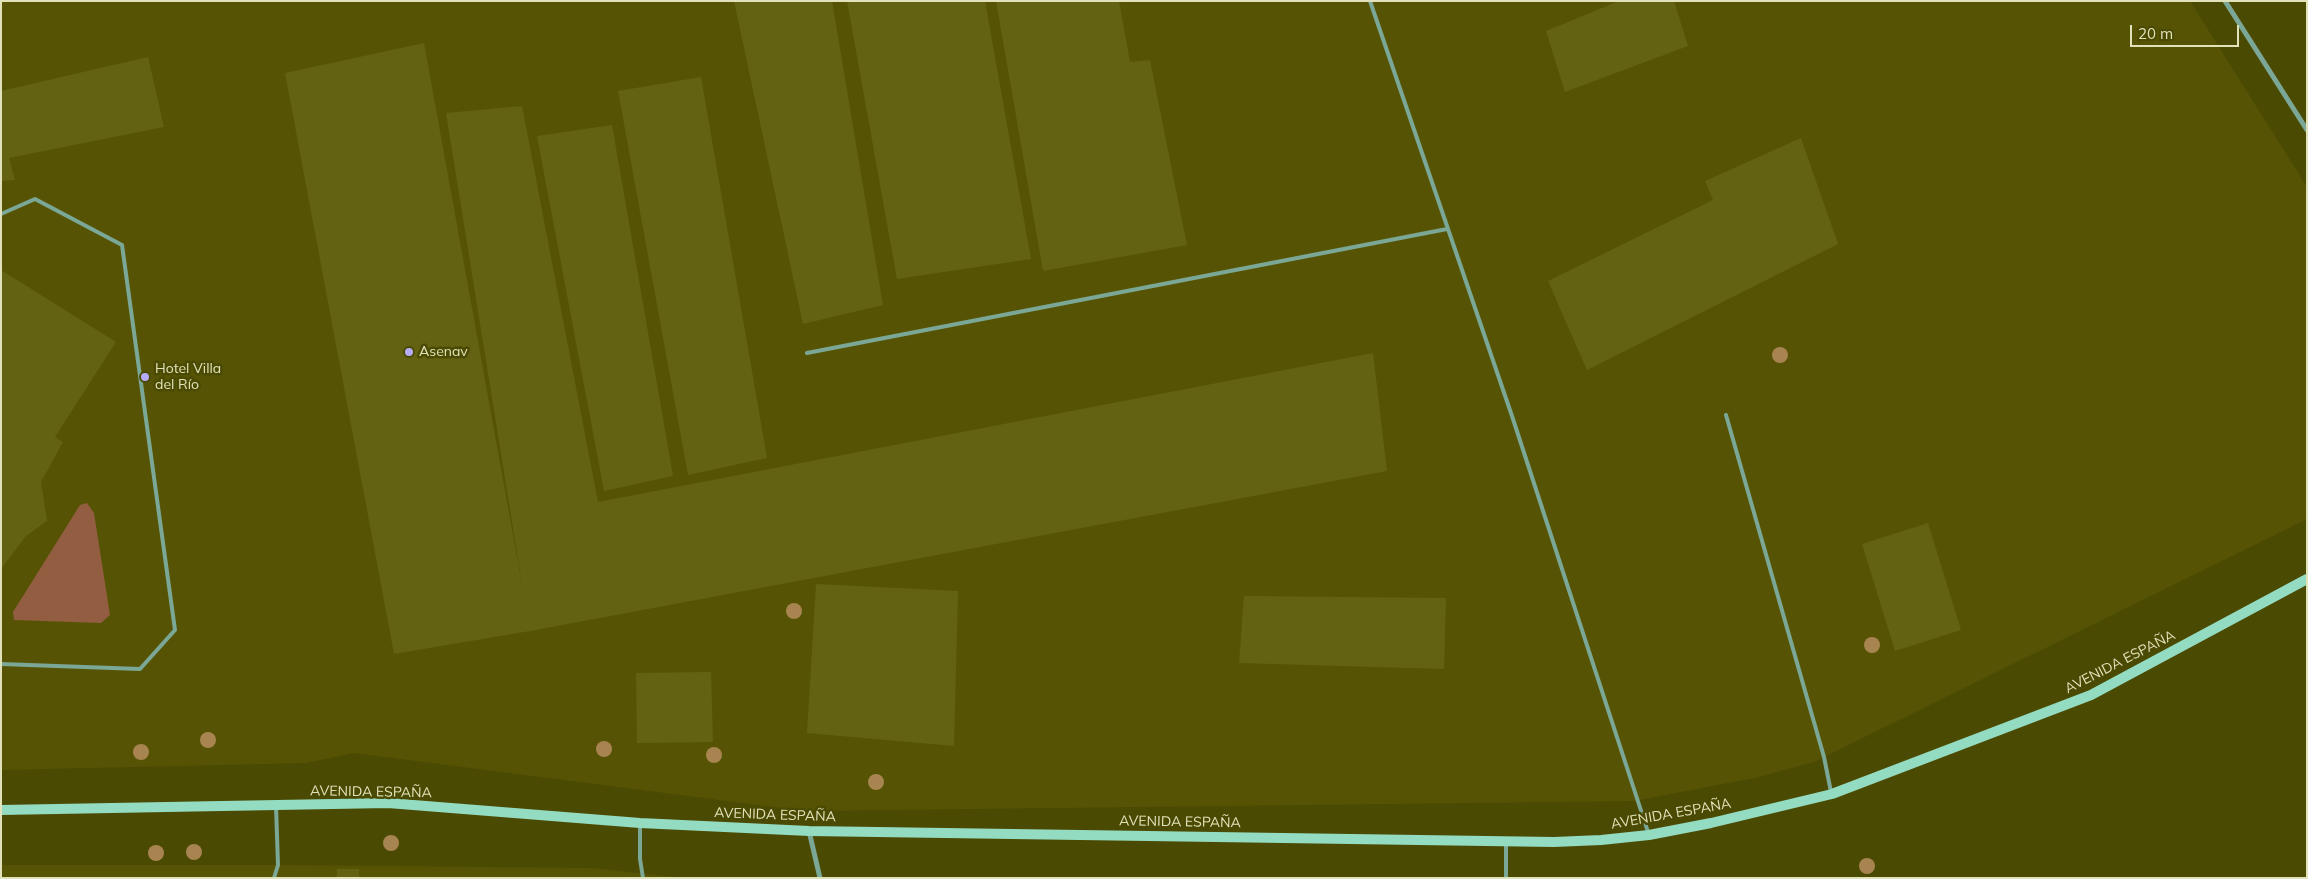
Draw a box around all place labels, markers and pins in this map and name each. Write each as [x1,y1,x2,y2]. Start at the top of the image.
place label: Asenav [419,344,468,360]
marker: Asenav [403,346,415,358]
place label: Hotel Villa del Río [155,361,221,394]
marker: Hotel Villa del Río [139,371,151,383]

